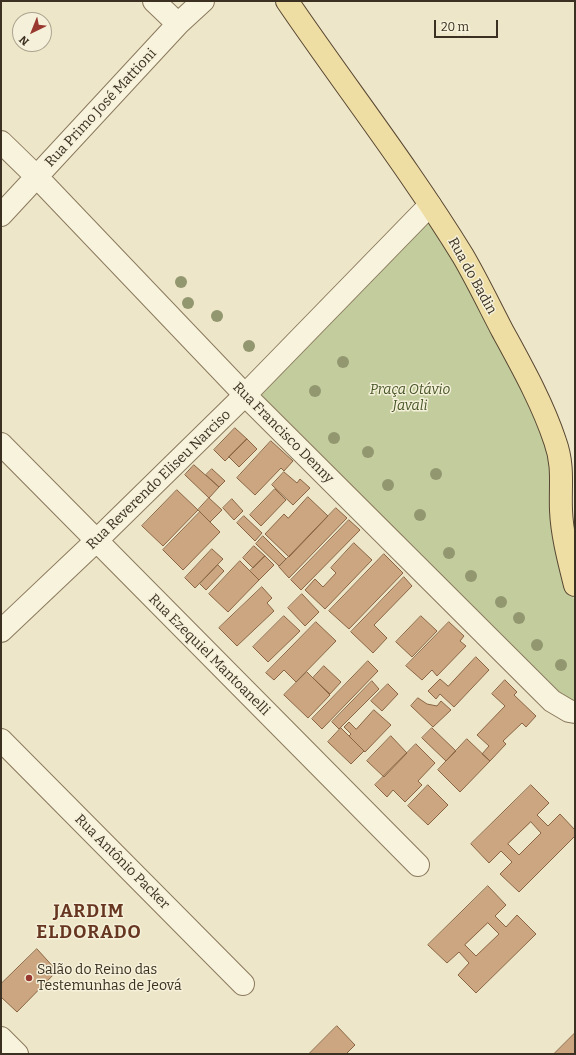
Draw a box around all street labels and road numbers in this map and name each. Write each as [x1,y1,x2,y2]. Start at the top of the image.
street label: Rua Primo José Mattioni [42,45,160,171]
street label: Rua do Badin [444,235,500,317]
street label: Rua Francisco Denny [229,379,337,487]
street label: Rua Reverendo Eliseu Narciso [83,407,235,553]
street label: Rua Ezequiel Mantoanelli [145,591,273,719]
street label: Rua Antônio Packer [71,811,173,913]

